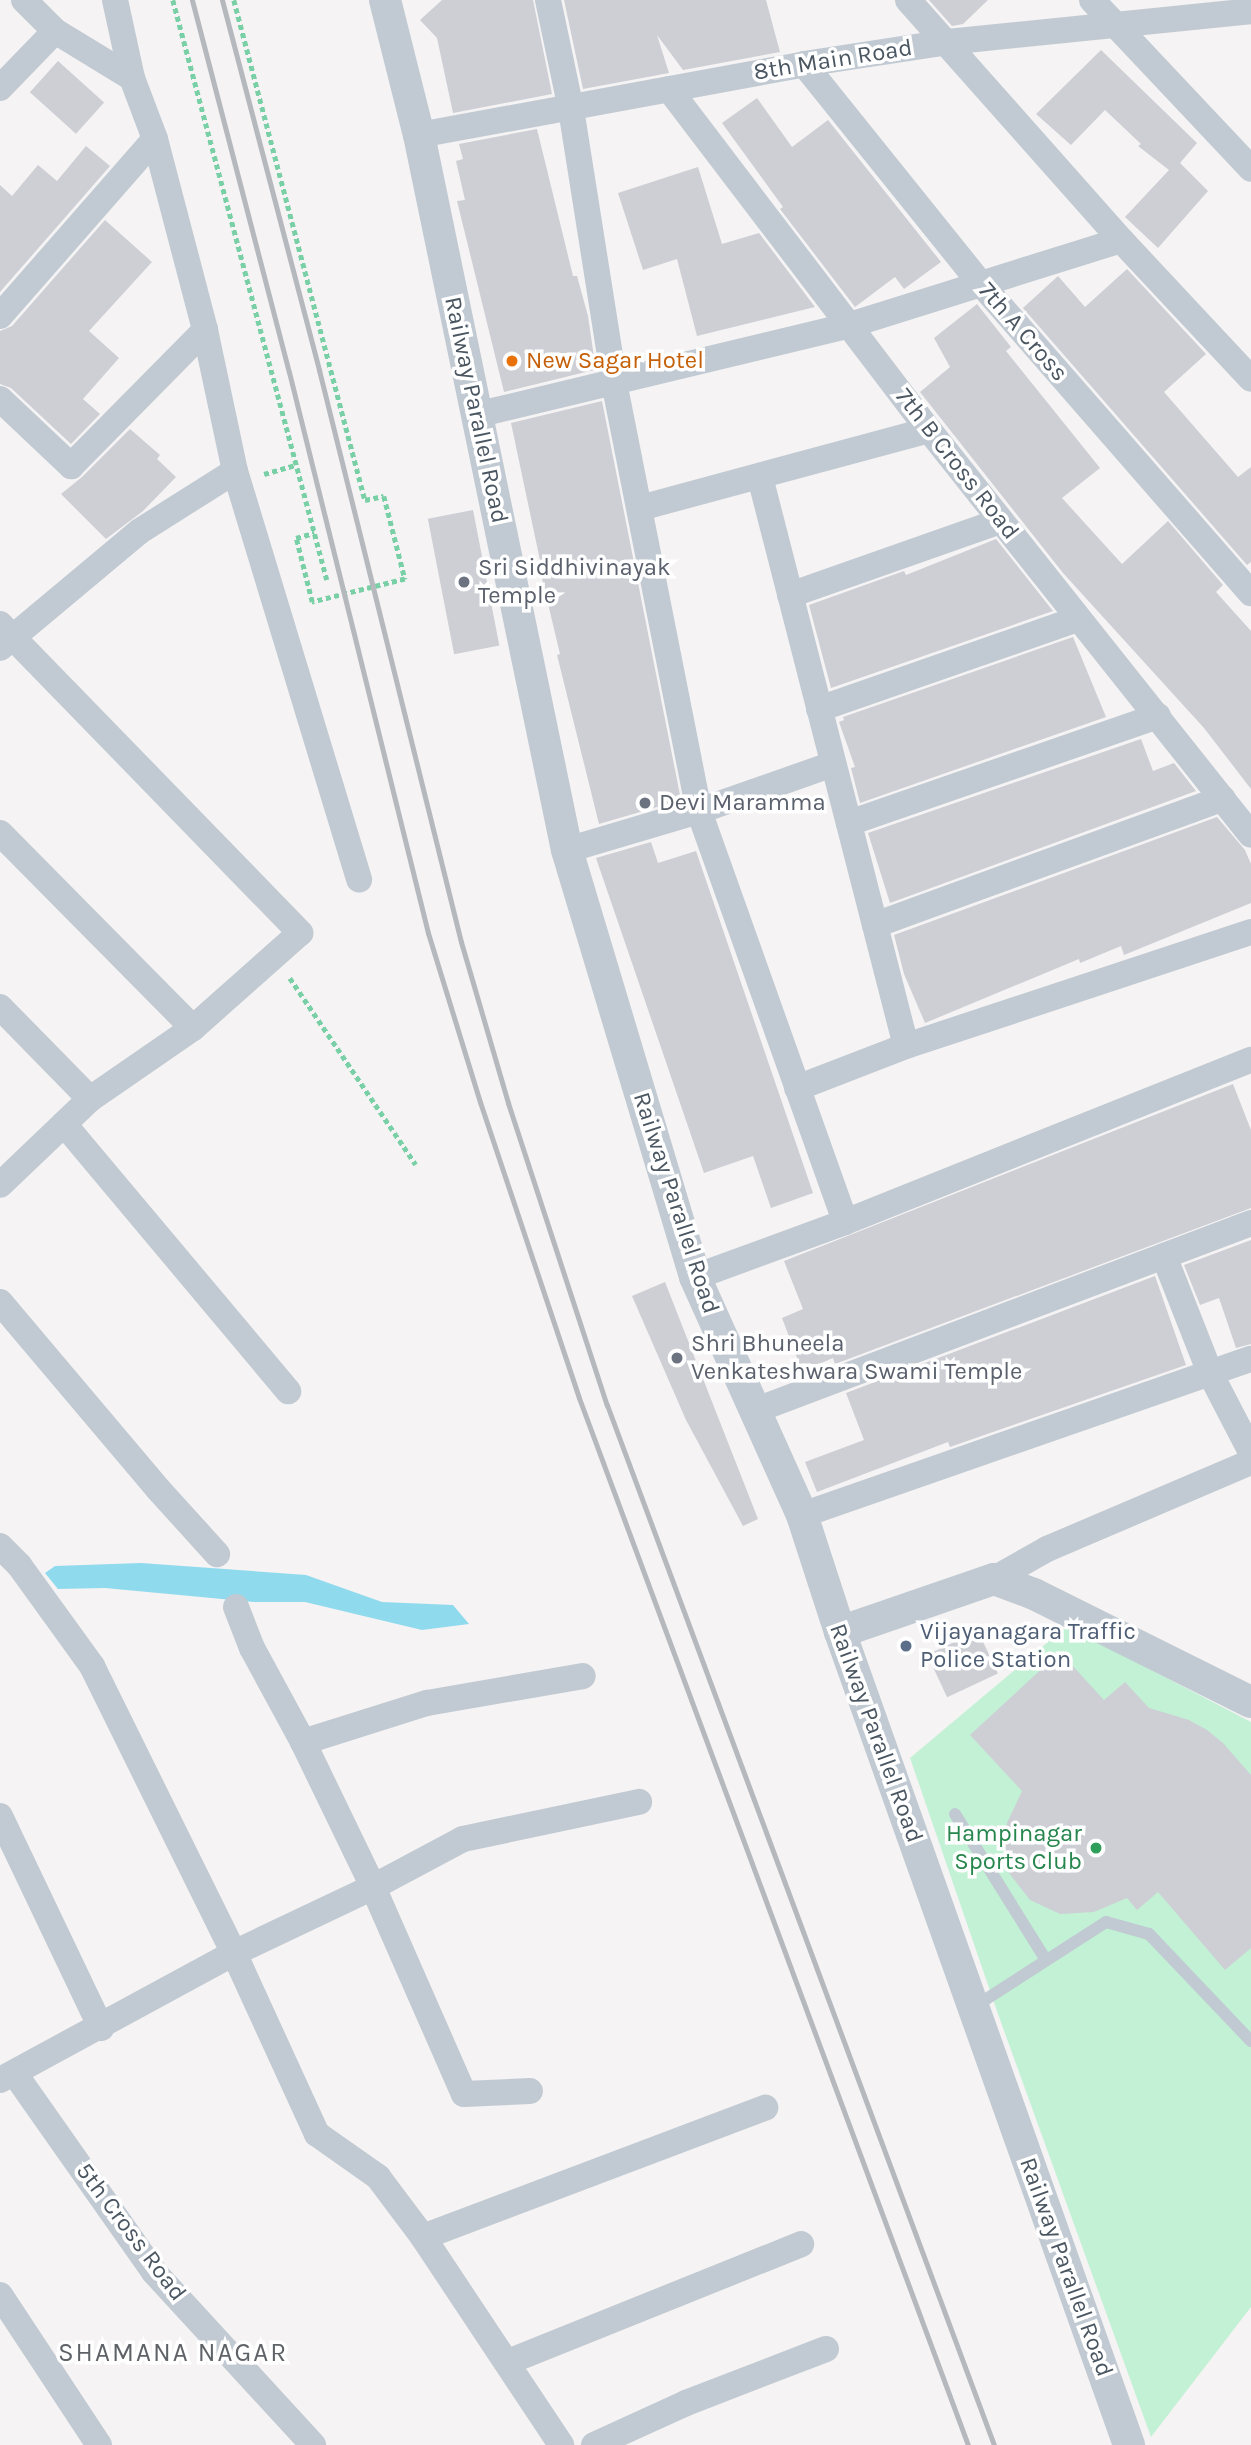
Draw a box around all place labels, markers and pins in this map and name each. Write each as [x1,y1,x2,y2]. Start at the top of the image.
place label: New Sagar Hotel [526,347,704,375]
marker: New Sagar Hotel [504,353,520,369]
place label: Sri Siddhivinayak Temple [478,554,671,610]
marker: Sri Siddhivinayak Temple [456,574,472,590]
place label: Devi Maramma [659,789,826,817]
marker: Devi Maramma [637,795,653,811]
place label: Shri Bhuneela Venkateshwara Swami Temple [691,1330,1022,1386]
marker: Shri Bhuneela Venkateshwara Swami Temple [669,1350,685,1366]
place label: Vijayanagara Traffic Police Station [920,1618,1136,1674]
marker: Vijayanagara Traffic Police Station [898,1638,914,1654]
place label: Hampinagar Sports Club [946,1820,1082,1876]
marker: Hampinagar Sports Club [1088,1840,1104,1856]

